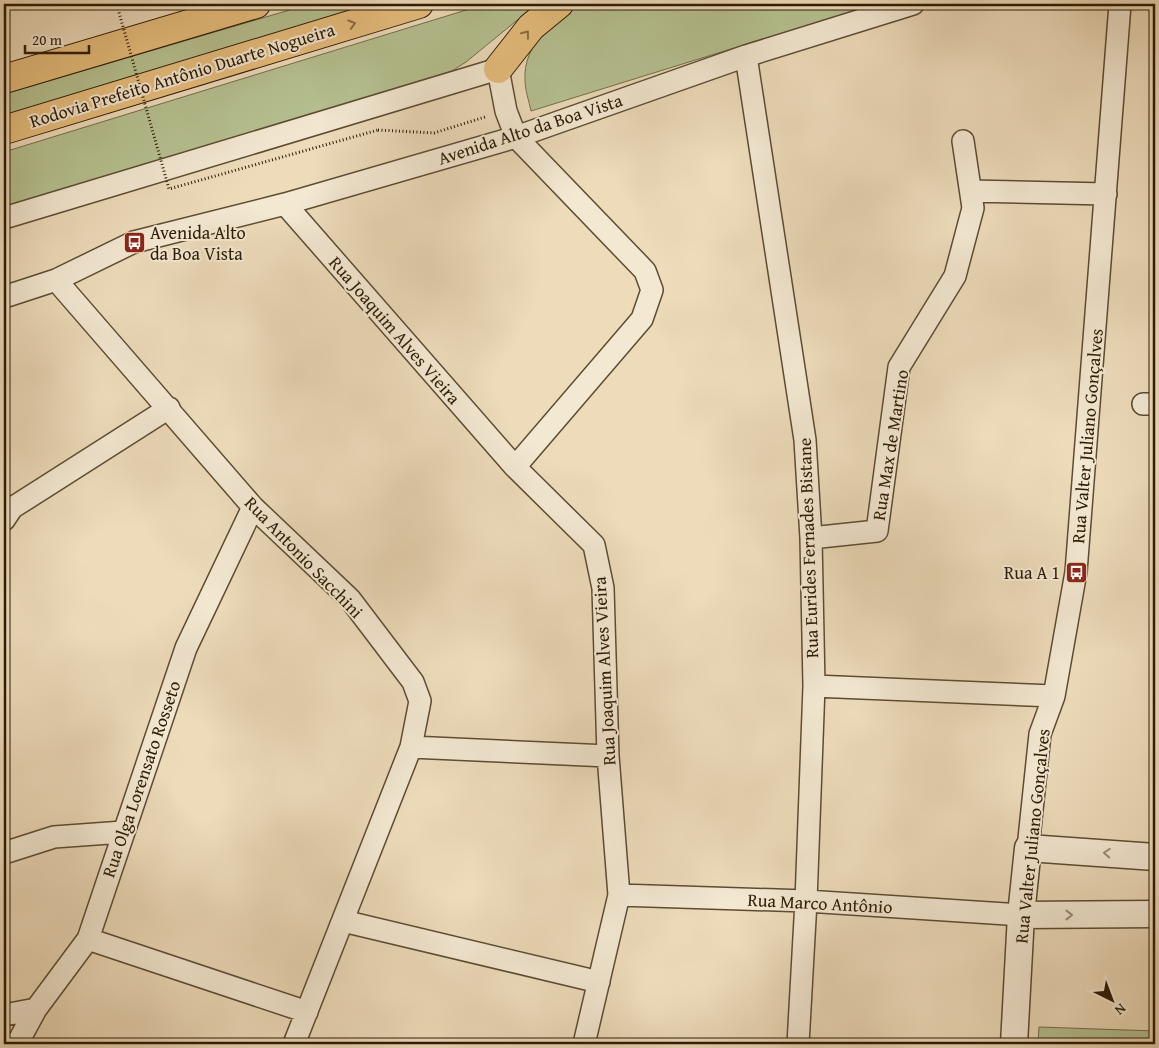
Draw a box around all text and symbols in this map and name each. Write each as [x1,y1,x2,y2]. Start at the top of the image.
street label: Rodovia Prefeito Antônio Duarte Nogueira [26,16,338,134]
one-way arrow [347,20,355,30]
scale bar [25,22,89,54]
text: 20 m [32,29,63,50]
one-way arrow [520,30,529,39]
street label: Avenida Alto da Boa Vista [434,86,626,172]
place label: Avenida Alto da Boa Vista [150,219,246,267]
bus stop icon: Avenida Alto da Boa Vista [122,230,146,254]
street label: Rua Joaquim Alves Vieira [323,250,468,411]
street label: Rua Valter Juliano Gonçalves [1064,327,1110,545]
street label: Rua Max de Martino [865,368,915,522]
street label: Rua Eurides Fernades Bistane [791,437,825,659]
street label: Rua Antonio Sacchini [238,490,370,624]
place label: Rua A 1 [1004,559,1060,586]
bus stop icon: Rua A 1 [1064,560,1088,584]
street label: Rua Joaquim Alves Vieira [586,575,622,766]
street label: Rua Olga Lorensato Rosseto [95,677,187,881]
street label: Rua Valter Juliano Gonçalves [1007,727,1057,945]
one-way arrow [1102,848,1110,859]
street label: Rua Marco Antônio [747,886,893,920]
one-way arrow [1066,910,1074,920]
north arrow [1086,976,1136,1026]
text: N [1110,999,1131,1021]

